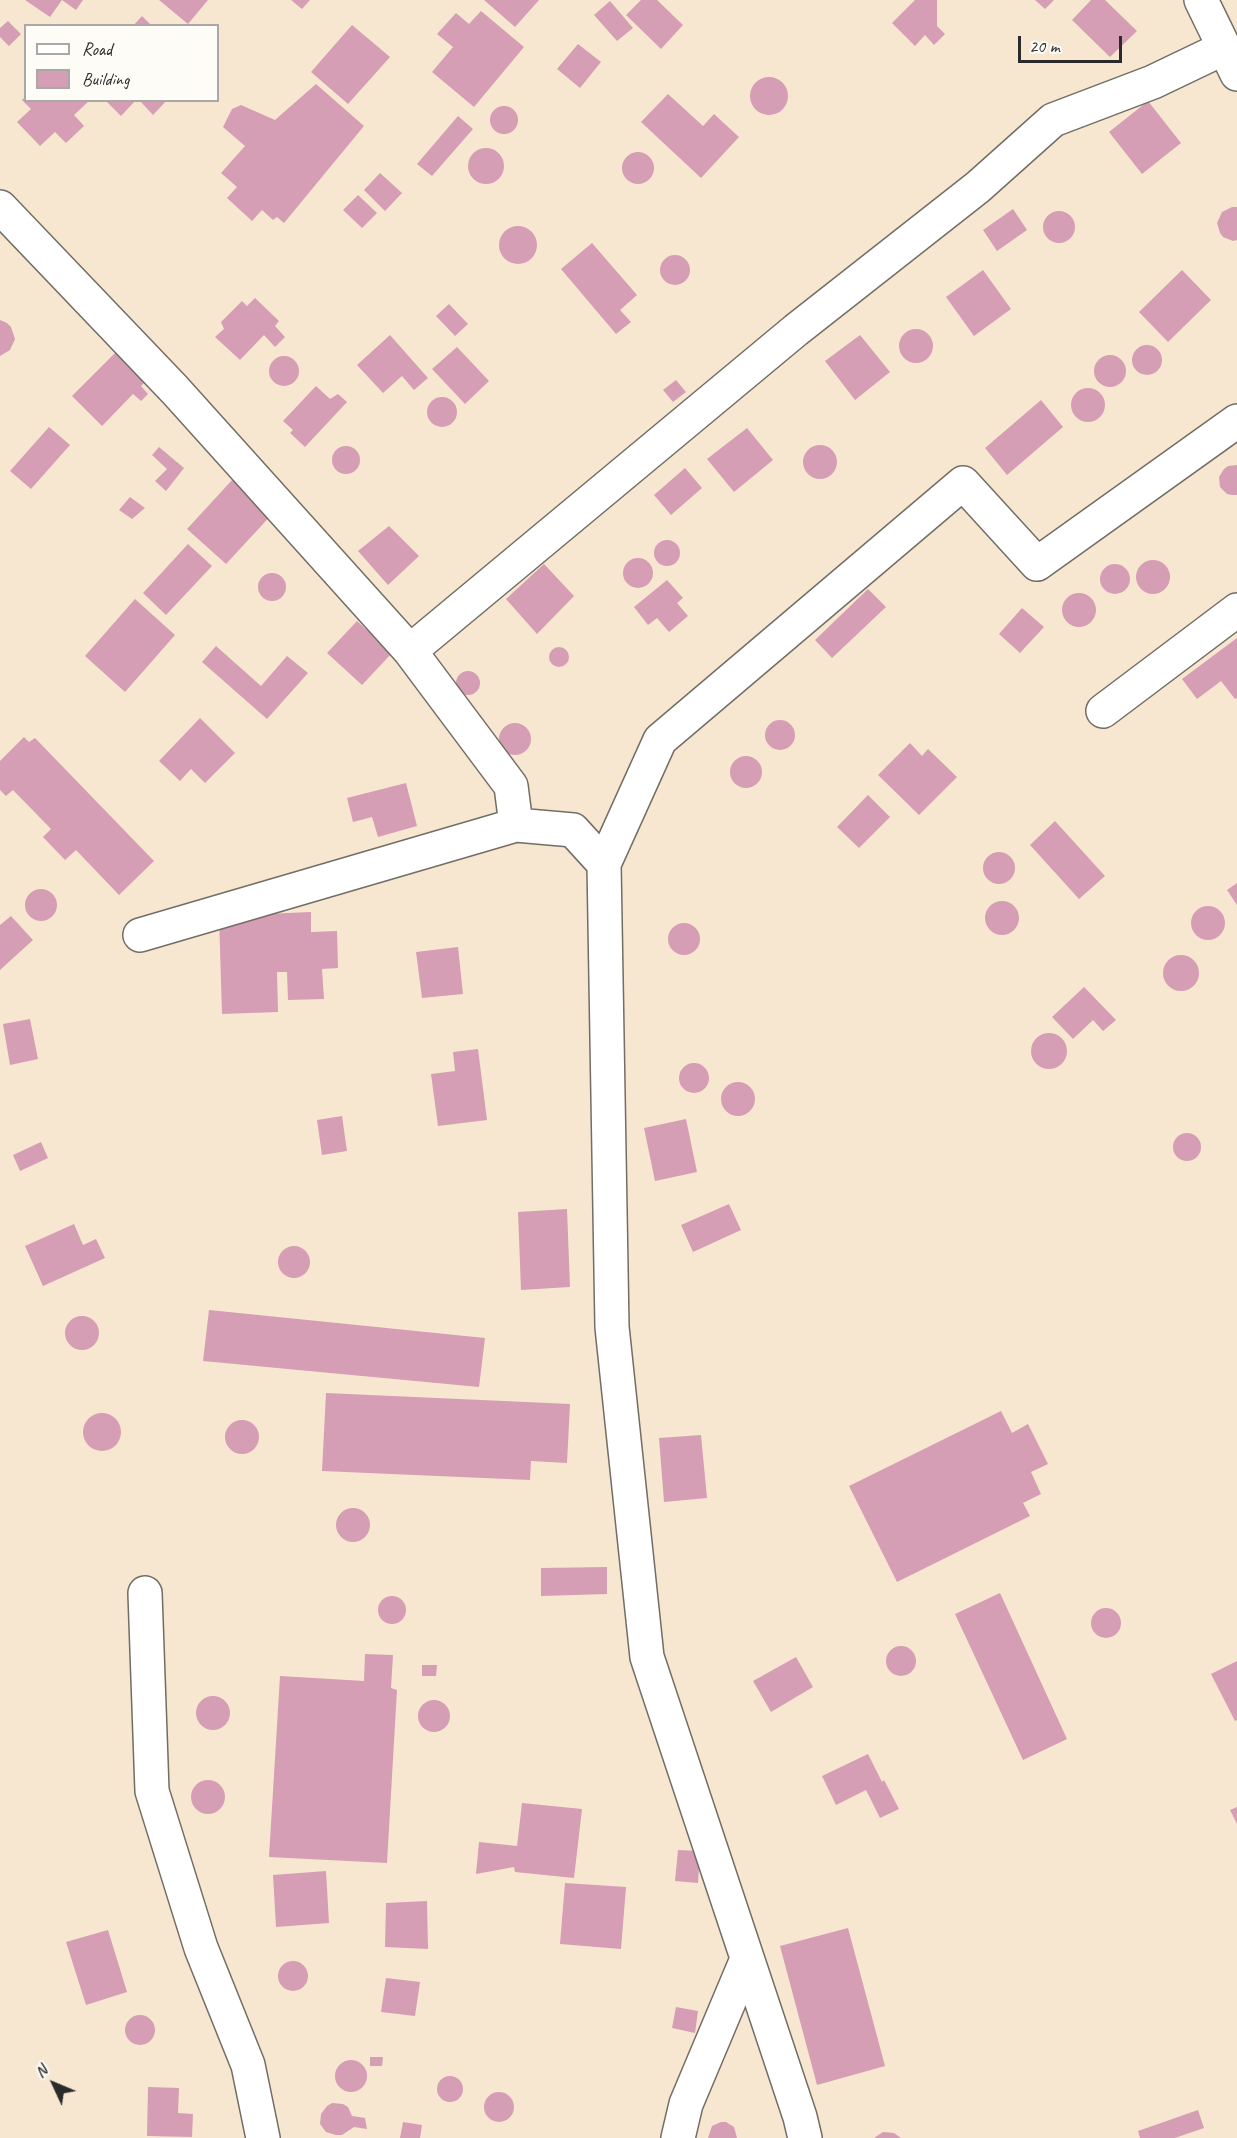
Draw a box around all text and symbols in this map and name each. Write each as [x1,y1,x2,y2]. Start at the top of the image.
legend [24,24,219,102]
scale bar [1021,24,1124,62]
text: 20 m [1029,35,1060,57]
text: Road [82,38,112,60]
text: Building [82,68,129,90]
north arrow [24,2054,84,2114]
text: N [30,2061,52,2082]

